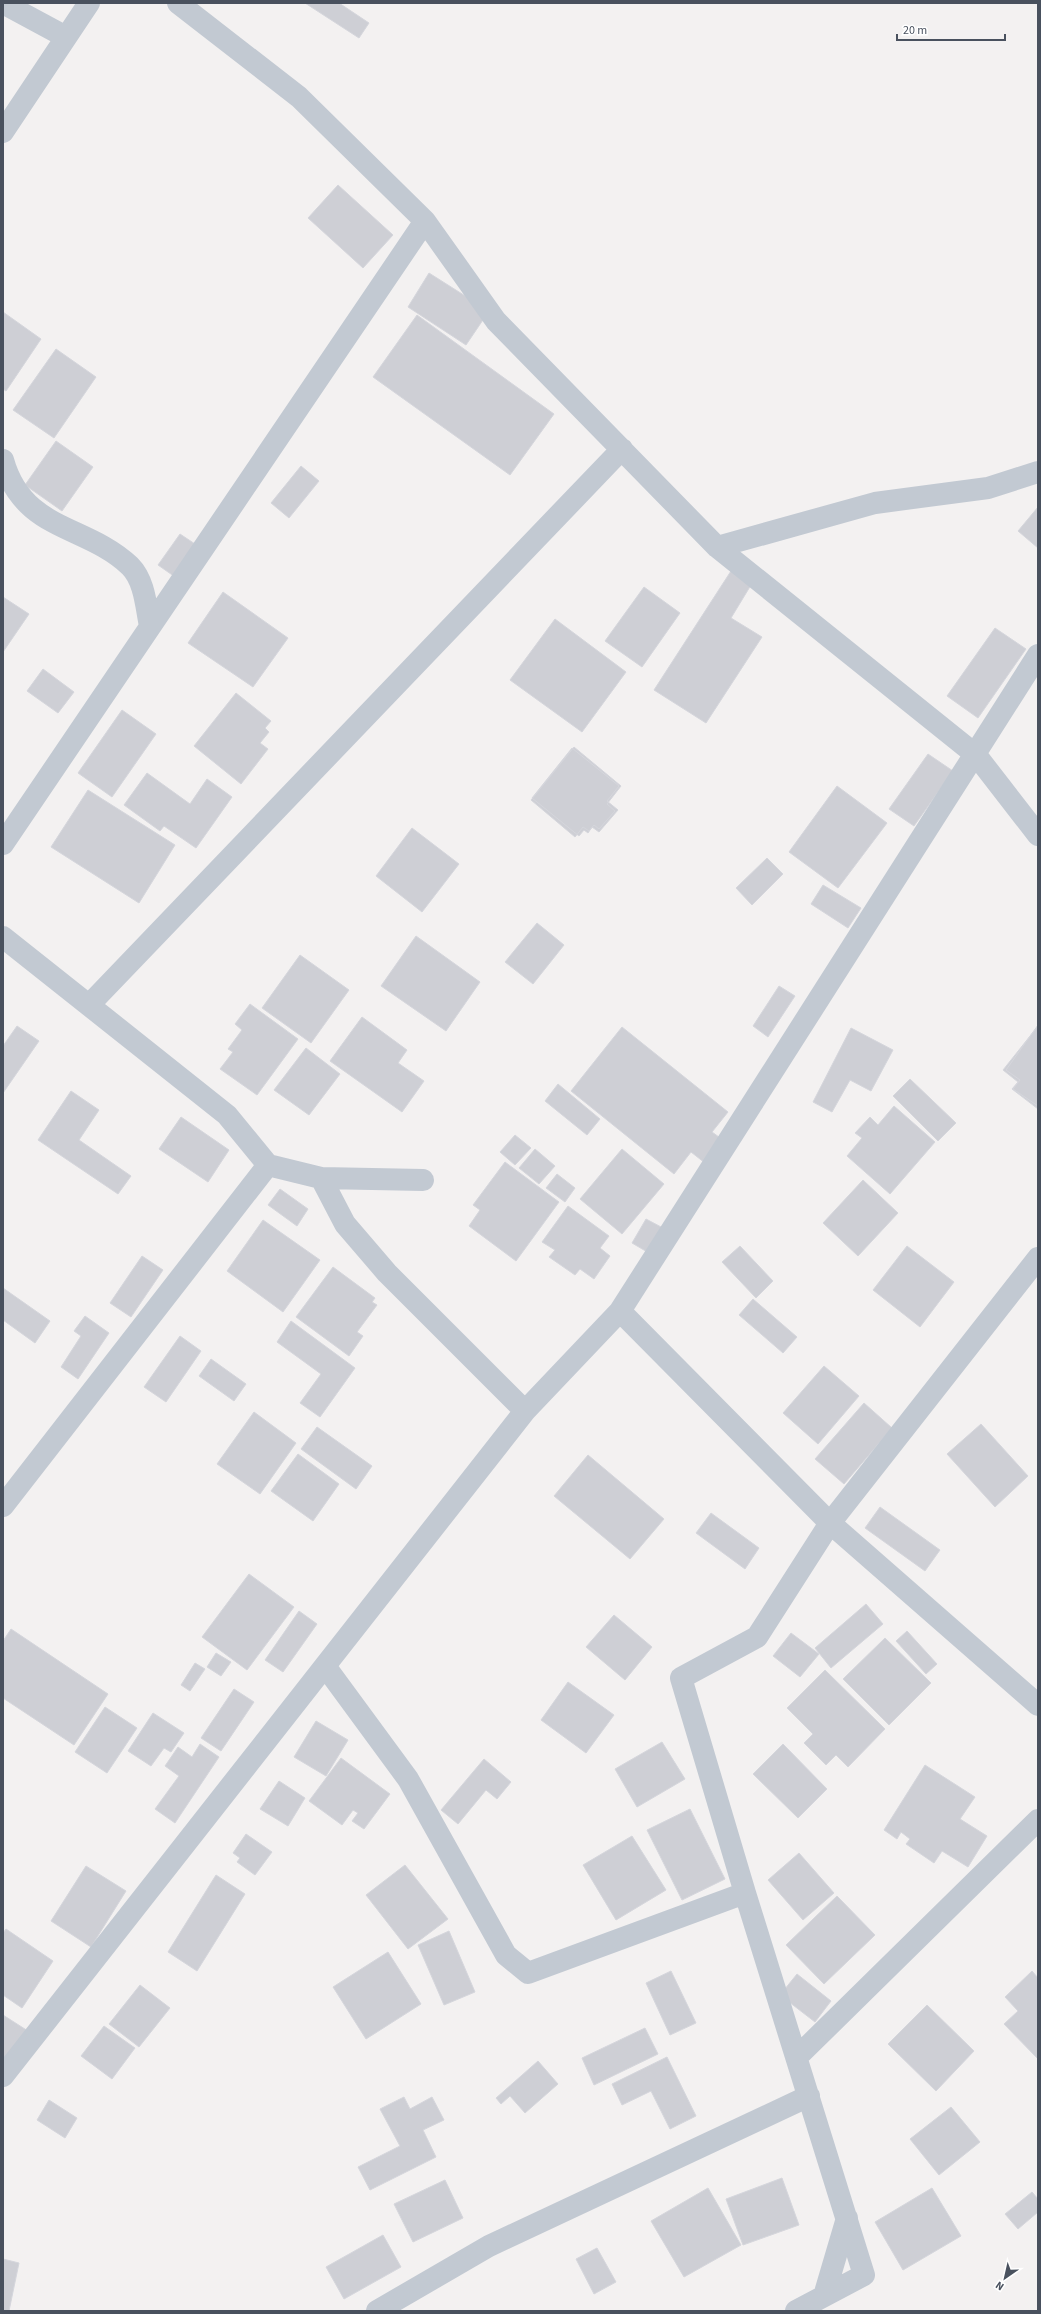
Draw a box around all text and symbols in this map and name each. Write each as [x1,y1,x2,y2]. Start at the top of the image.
scale bar [897,16,1005,42]
text: 20 m [903,22,927,39]
north arrow [985,2258,1025,2298]
text: N [992,2278,1007,2294]

